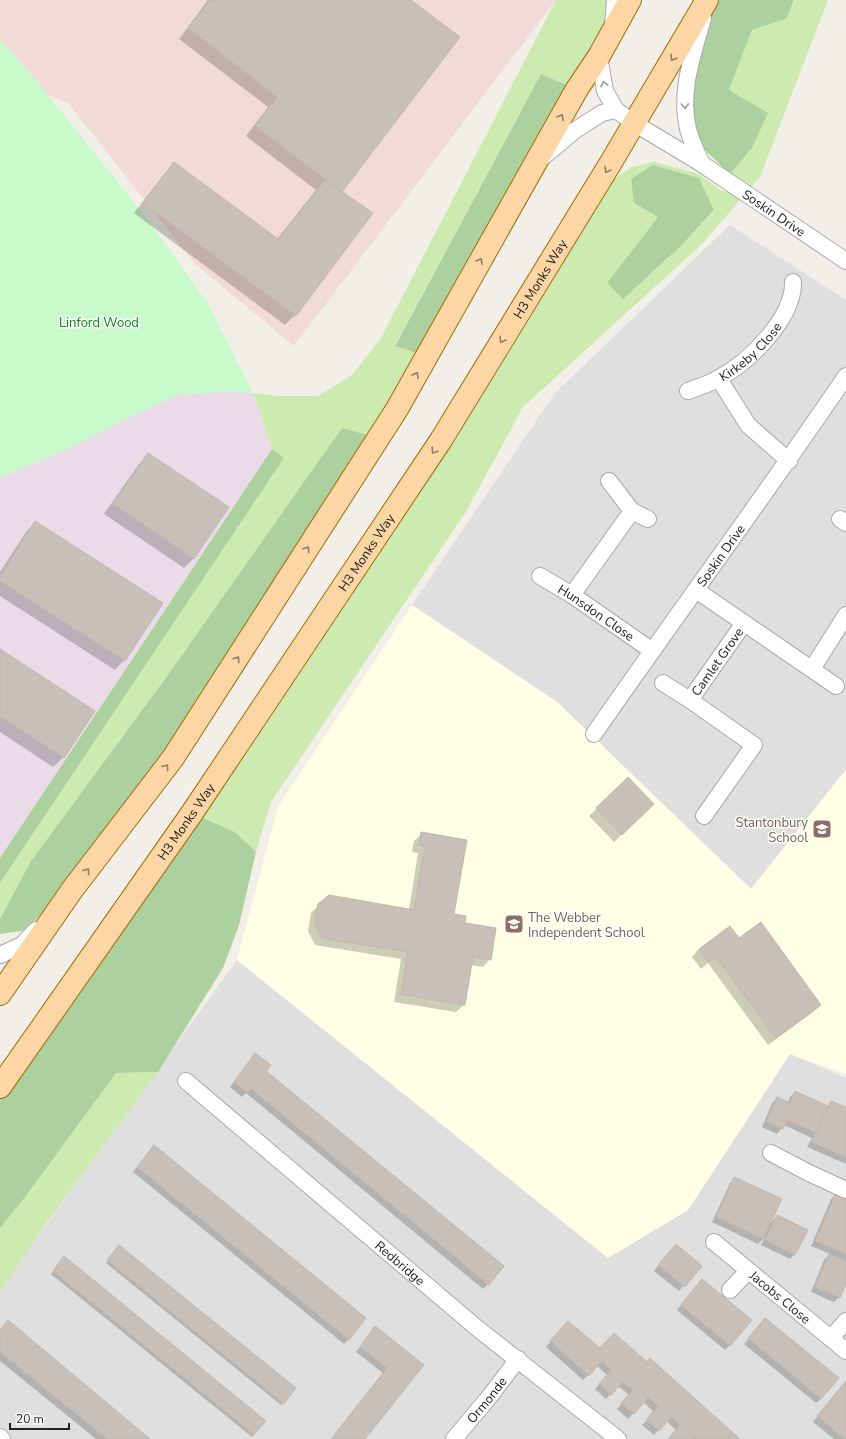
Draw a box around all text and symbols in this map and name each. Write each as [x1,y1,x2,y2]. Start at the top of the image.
one-way arrow [670,54,678,61]
one-way arrow [600,81,608,87]
one-way arrow [681,103,690,109]
one-way arrow [557,114,564,122]
one-way arrow [604,166,611,173]
street label: Soskin Drive [738,186,809,241]
street label: H3 Monks Way [509,236,572,322]
one-way arrow [476,258,483,266]
park label: Linford Wood [59,314,139,332]
street label: Kirkeby Close [716,319,786,386]
one-way arrow [500,336,507,343]
one-way arrow [412,371,419,379]
one-way arrow [431,447,439,454]
street label: H3 Monks Way [334,510,399,595]
street label: Soskin Drive [693,521,750,591]
one-way arrow [302,546,310,553]
street label: Hunsdon Close [554,581,638,646]
street label: Camlet Grove [687,624,748,700]
one-way arrow [232,656,239,663]
one-way arrow [161,765,168,772]
street label: H3 Monks Way [154,780,220,864]
place label: Stantonbury School [736,814,808,847]
school or university icon: Stantonbury School [811,818,833,840]
one-way arrow [82,868,90,875]
place label: The Webber Independent School [528,909,645,942]
school or university icon: The Webber Independent School [503,913,525,935]
street label: Redbridge [371,1237,429,1290]
street label: Jacobs Close [744,1266,814,1328]
street label: Ormonde [463,1373,512,1427]
scale bar [10,1405,69,1431]
text: 20 m [16,1411,44,1427]

